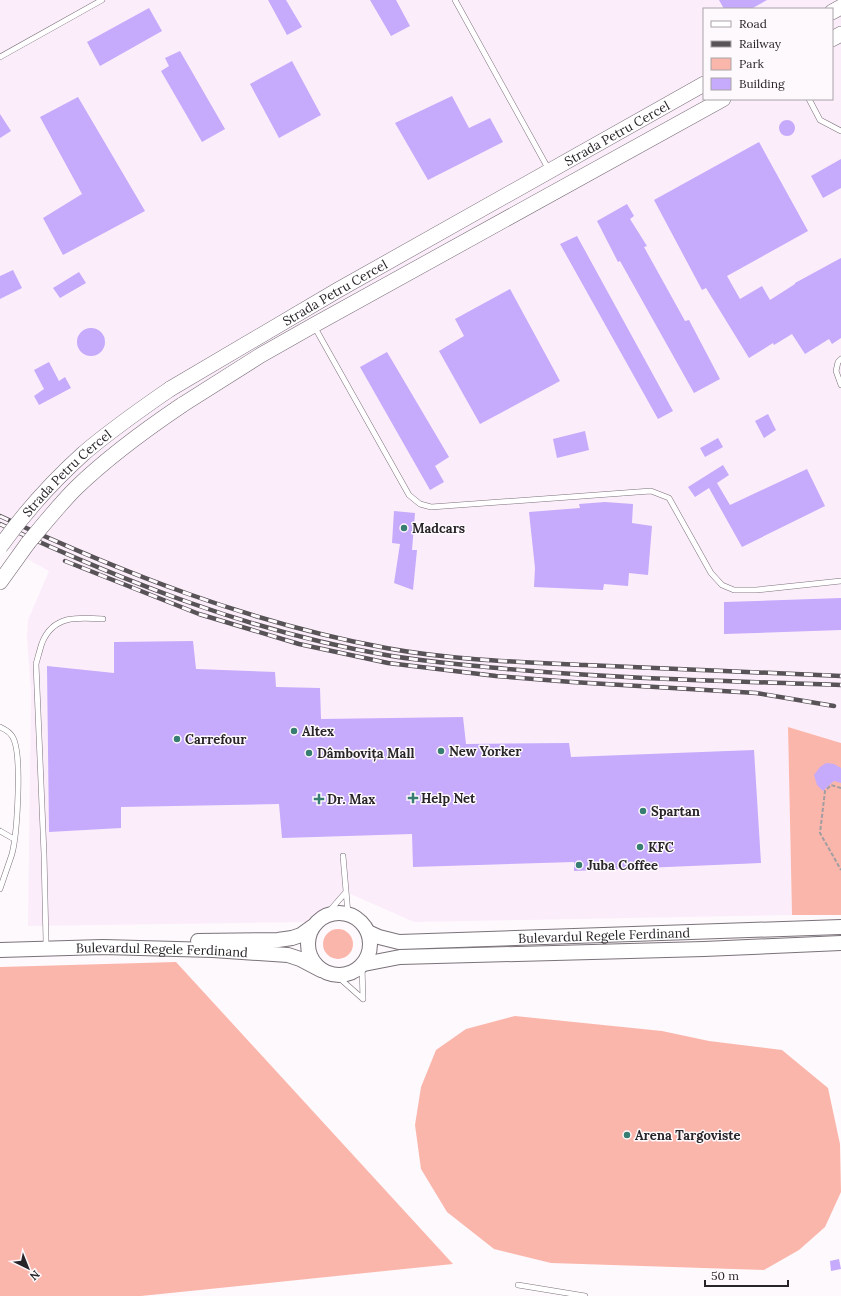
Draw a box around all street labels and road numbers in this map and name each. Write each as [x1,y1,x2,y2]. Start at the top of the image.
street label: Strada Petru Cercel [561,97,673,170]
street label: Strada Petru Cercel [280,256,391,330]
street label: Strada Petru Cercel [19,426,115,520]
street label: Bulevardul Regele Ferdinand [518,924,691,947]
street label: Bulevardul Regele Ferdinand [76,939,249,961]

